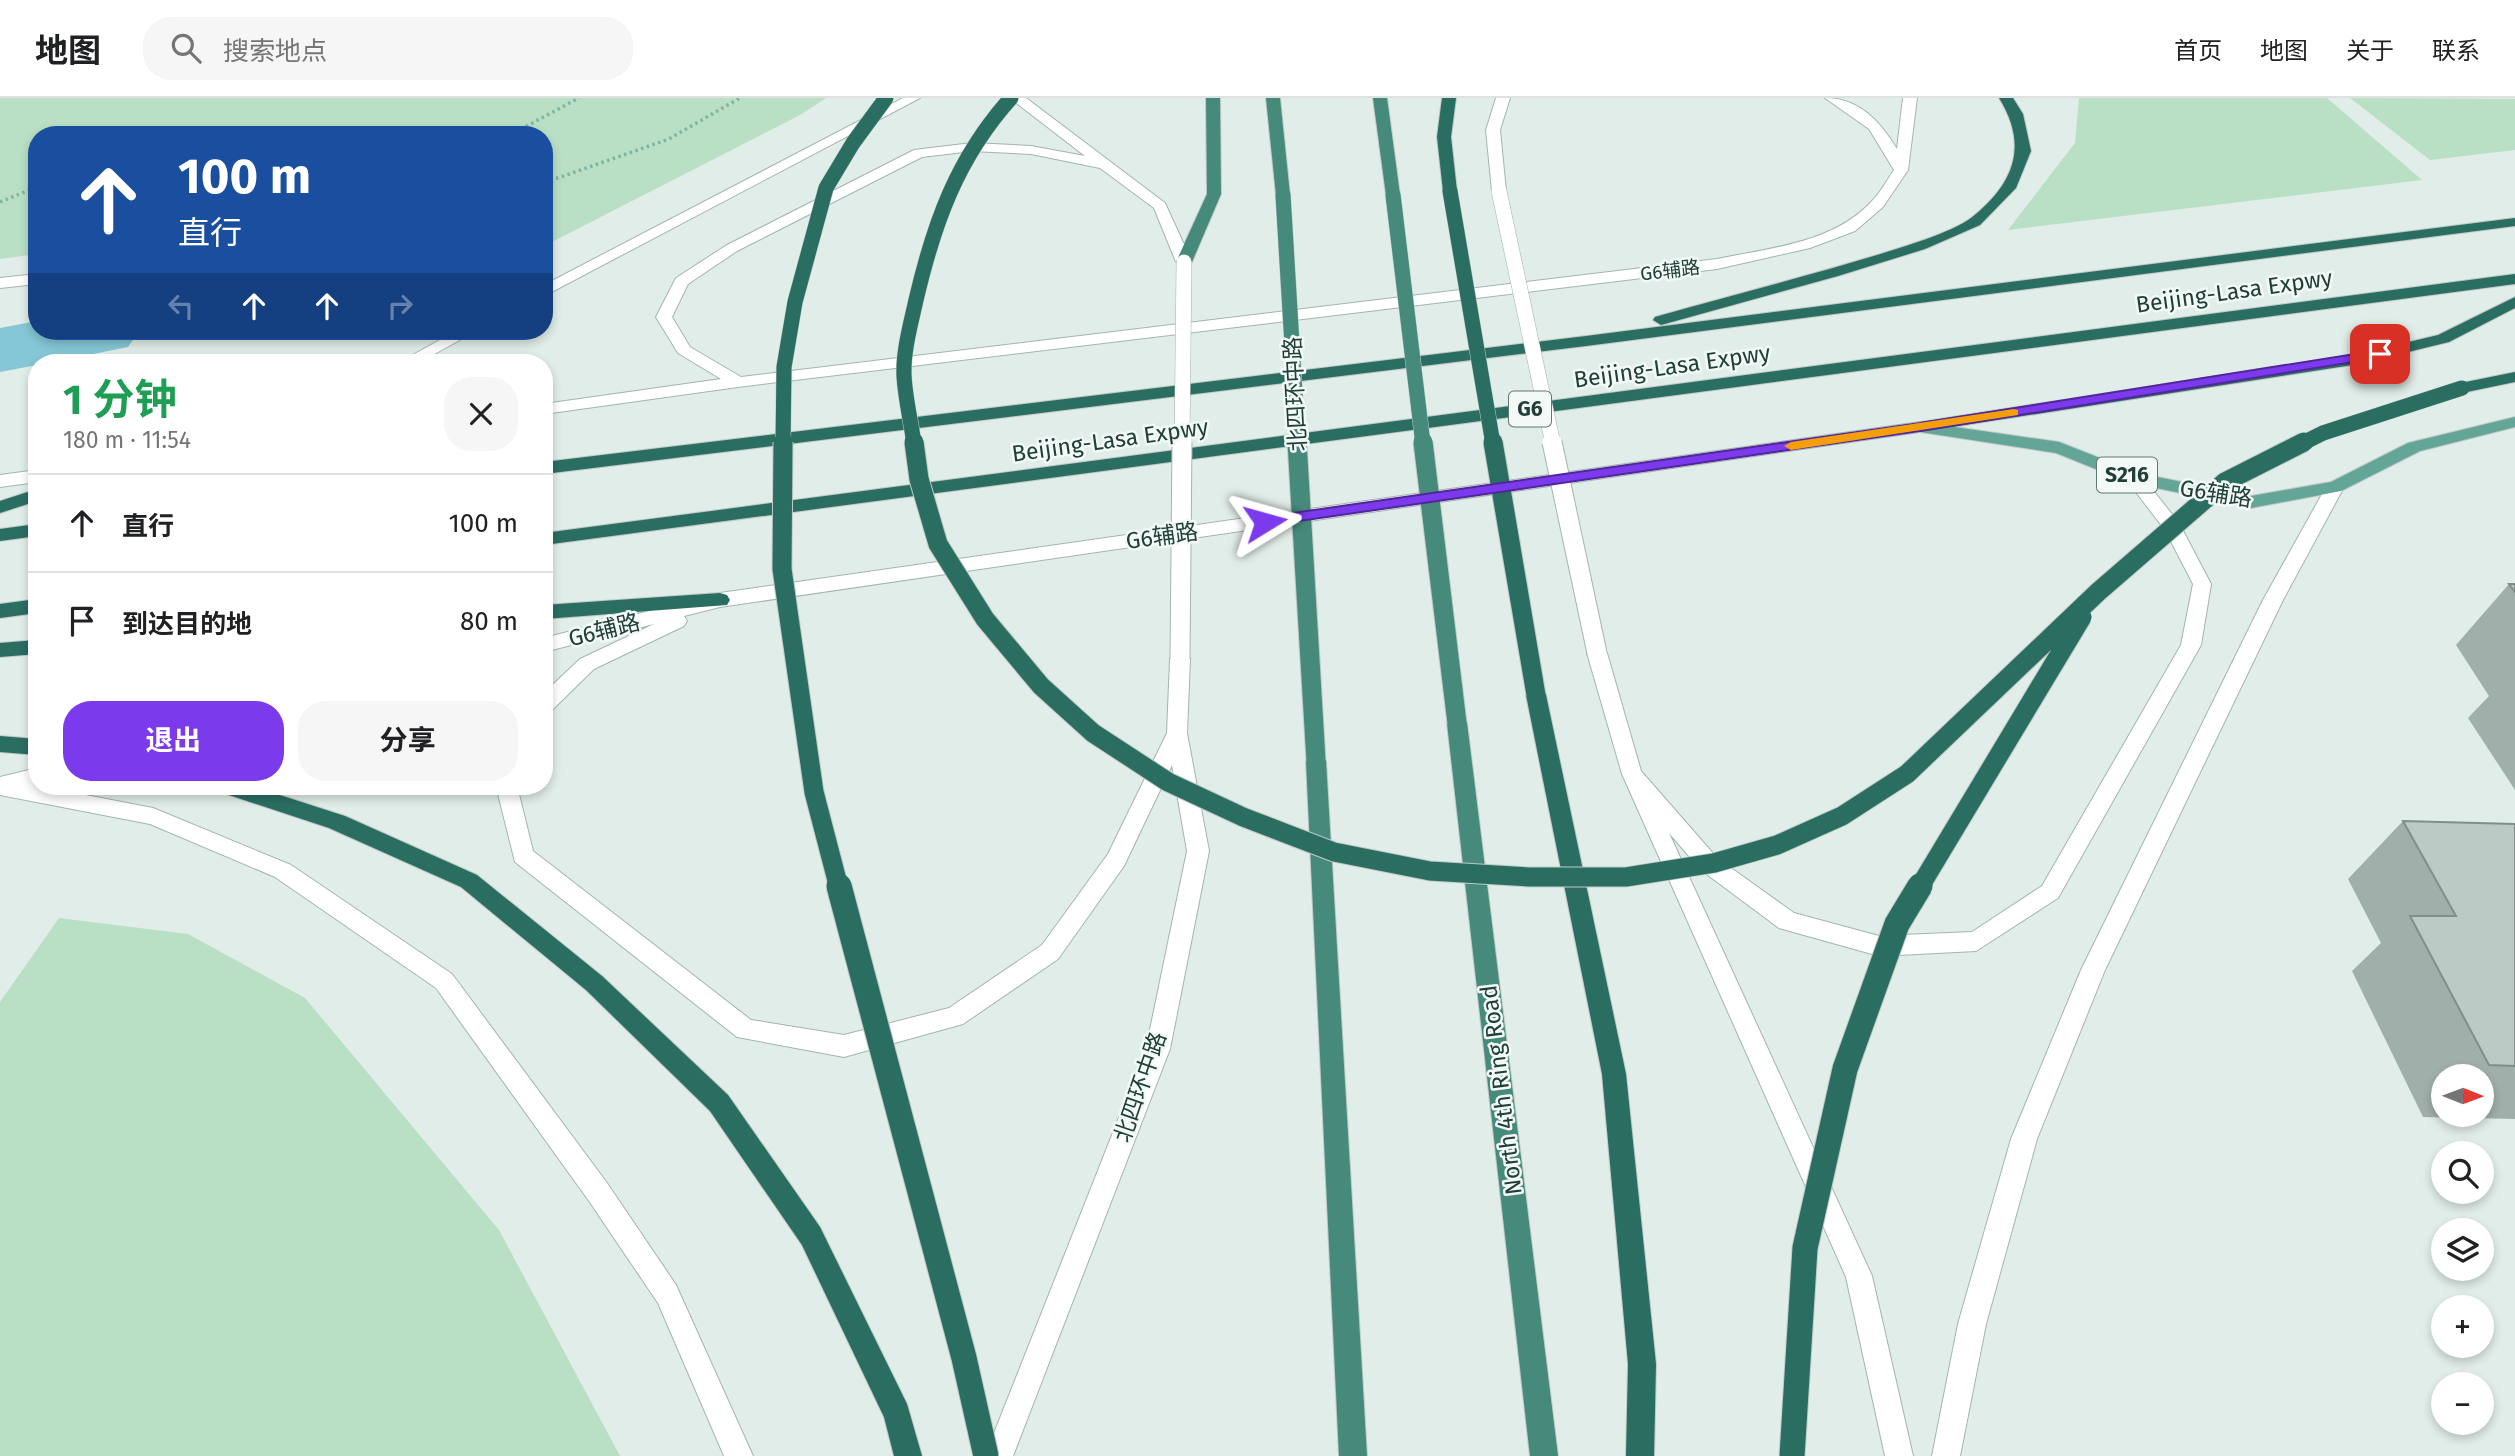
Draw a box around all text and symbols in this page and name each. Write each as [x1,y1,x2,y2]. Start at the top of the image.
search box [143,17,633,80]
icon: search [167,29,205,67]
text: 地图 [35,31,101,71]
text: 搜索地点 [223,36,327,67]
text: 首页 [2174,37,2222,65]
text: 地图 [2260,37,2308,65]
text: 关于 [2346,37,2394,65]
text: 联系 [2432,37,2480,65]
text: 100 m [178,147,311,206]
icon: ahead [63,154,154,245]
text: 直行 [178,214,242,252]
street label: G6辅路 [1639,255,1701,286]
street label: Beijing-Lasa Expwy [2134,263,2335,319]
icon: left [162,287,200,325]
icon: ahead [235,287,273,325]
icon: ahead [308,287,346,325]
icon: right [381,287,419,325]
pin [2350,324,2410,384]
icon: arrive [2361,335,2399,373]
street label: 北四环中路 [1278,336,1312,452]
street label: Beijing-Lasa Expwy [1572,338,1773,394]
text: 1 分钟 [63,375,176,425]
button: close [444,377,518,451]
road number: G6 [1509,392,1551,426]
street label: Beijing-Lasa Expwy [1010,412,1211,468]
text: 180 m · 11:54 [63,426,191,454]
road number: S216 [2097,458,2157,492]
street label: G6辅路 [2178,473,2254,513]
position arrow [1228,485,1302,559]
icon: ahead [63,504,101,542]
text: 100 m [449,508,518,539]
text: 直行 [122,511,174,542]
street label: G6辅路 [1124,517,1200,555]
icon: arrive [63,602,101,640]
text: 80 m [460,606,518,637]
street label: G6辅路 [565,608,643,652]
text: 到达目的地 [122,609,252,640]
button: 退出 [63,701,284,781]
button: 分享 [298,701,518,781]
street label: North 4th Ring Road [1474,984,1528,1196]
street label: 北四环中路 [1108,1028,1172,1146]
north arrow [2431,1064,2494,1127]
map controls [2431,1064,2494,1435]
button: search [2431,1141,2494,1204]
button: layers [2431,1218,2494,1281]
button: + [2431,1295,2494,1358]
button: − [2431,1372,2494,1435]

